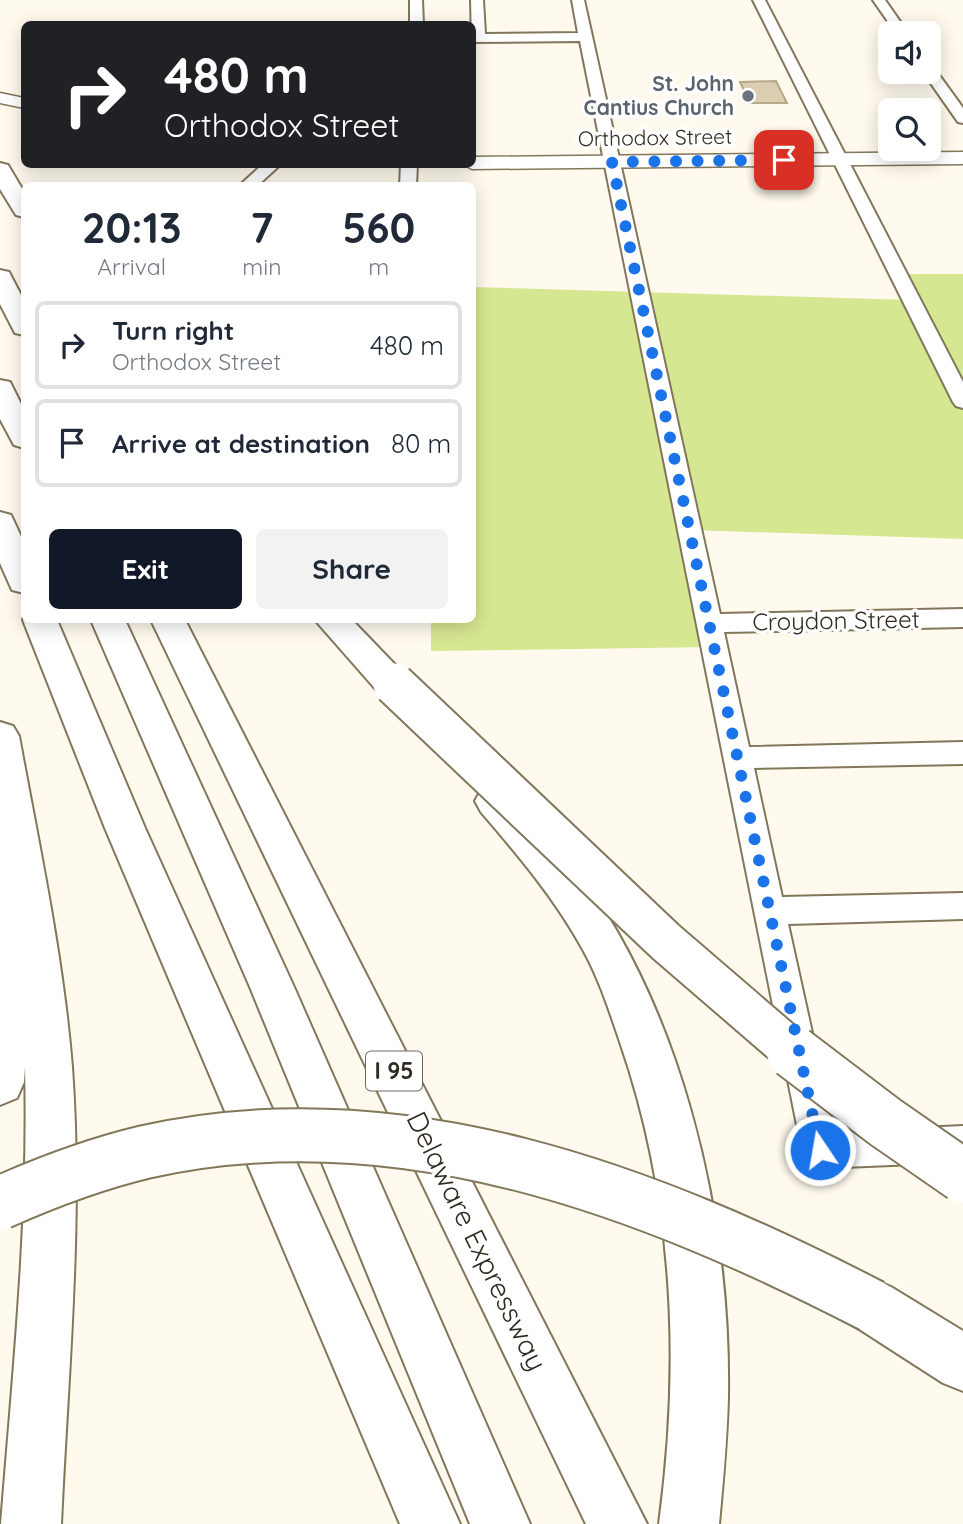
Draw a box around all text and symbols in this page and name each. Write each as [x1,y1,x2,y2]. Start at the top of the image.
map controls [878,21,941,161]
button: sound [878,21,941,84]
text: 480 m [164,44,309,105]
icon: right [49,49,140,140]
place label: St. John Cantius Church [584,70,734,120]
marker: St. John Cantius Church [740,88,756,104]
button: search [878,98,941,161]
text: Orthodox Street [164,105,399,145]
street label: Orthodox Street [578,123,732,151]
pin [754,130,814,190]
icon: arrive [765,141,803,179]
text: 20:13 [82,201,182,254]
text: 7 [250,201,273,254]
text: 560 [342,201,415,254]
text: Arrival [97,252,166,281]
text: min [242,252,282,281]
text: m [368,252,389,281]
text: Turn right [112,314,234,347]
icon: right [53,326,91,364]
text: 480 m [370,329,444,362]
text: Orthodox Street [112,347,281,376]
icon: arrive [53,424,91,462]
text: Arrive at destination [112,427,370,460]
text: 80 m [391,427,451,460]
button: Exit [49,529,242,609]
button: Share [256,529,448,609]
street label: Croydon Street [752,604,920,636]
road number: I 95 [366,1052,422,1090]
street label: Delaware Expressway [399,1106,555,1376]
position arrow [783,1113,857,1187]

